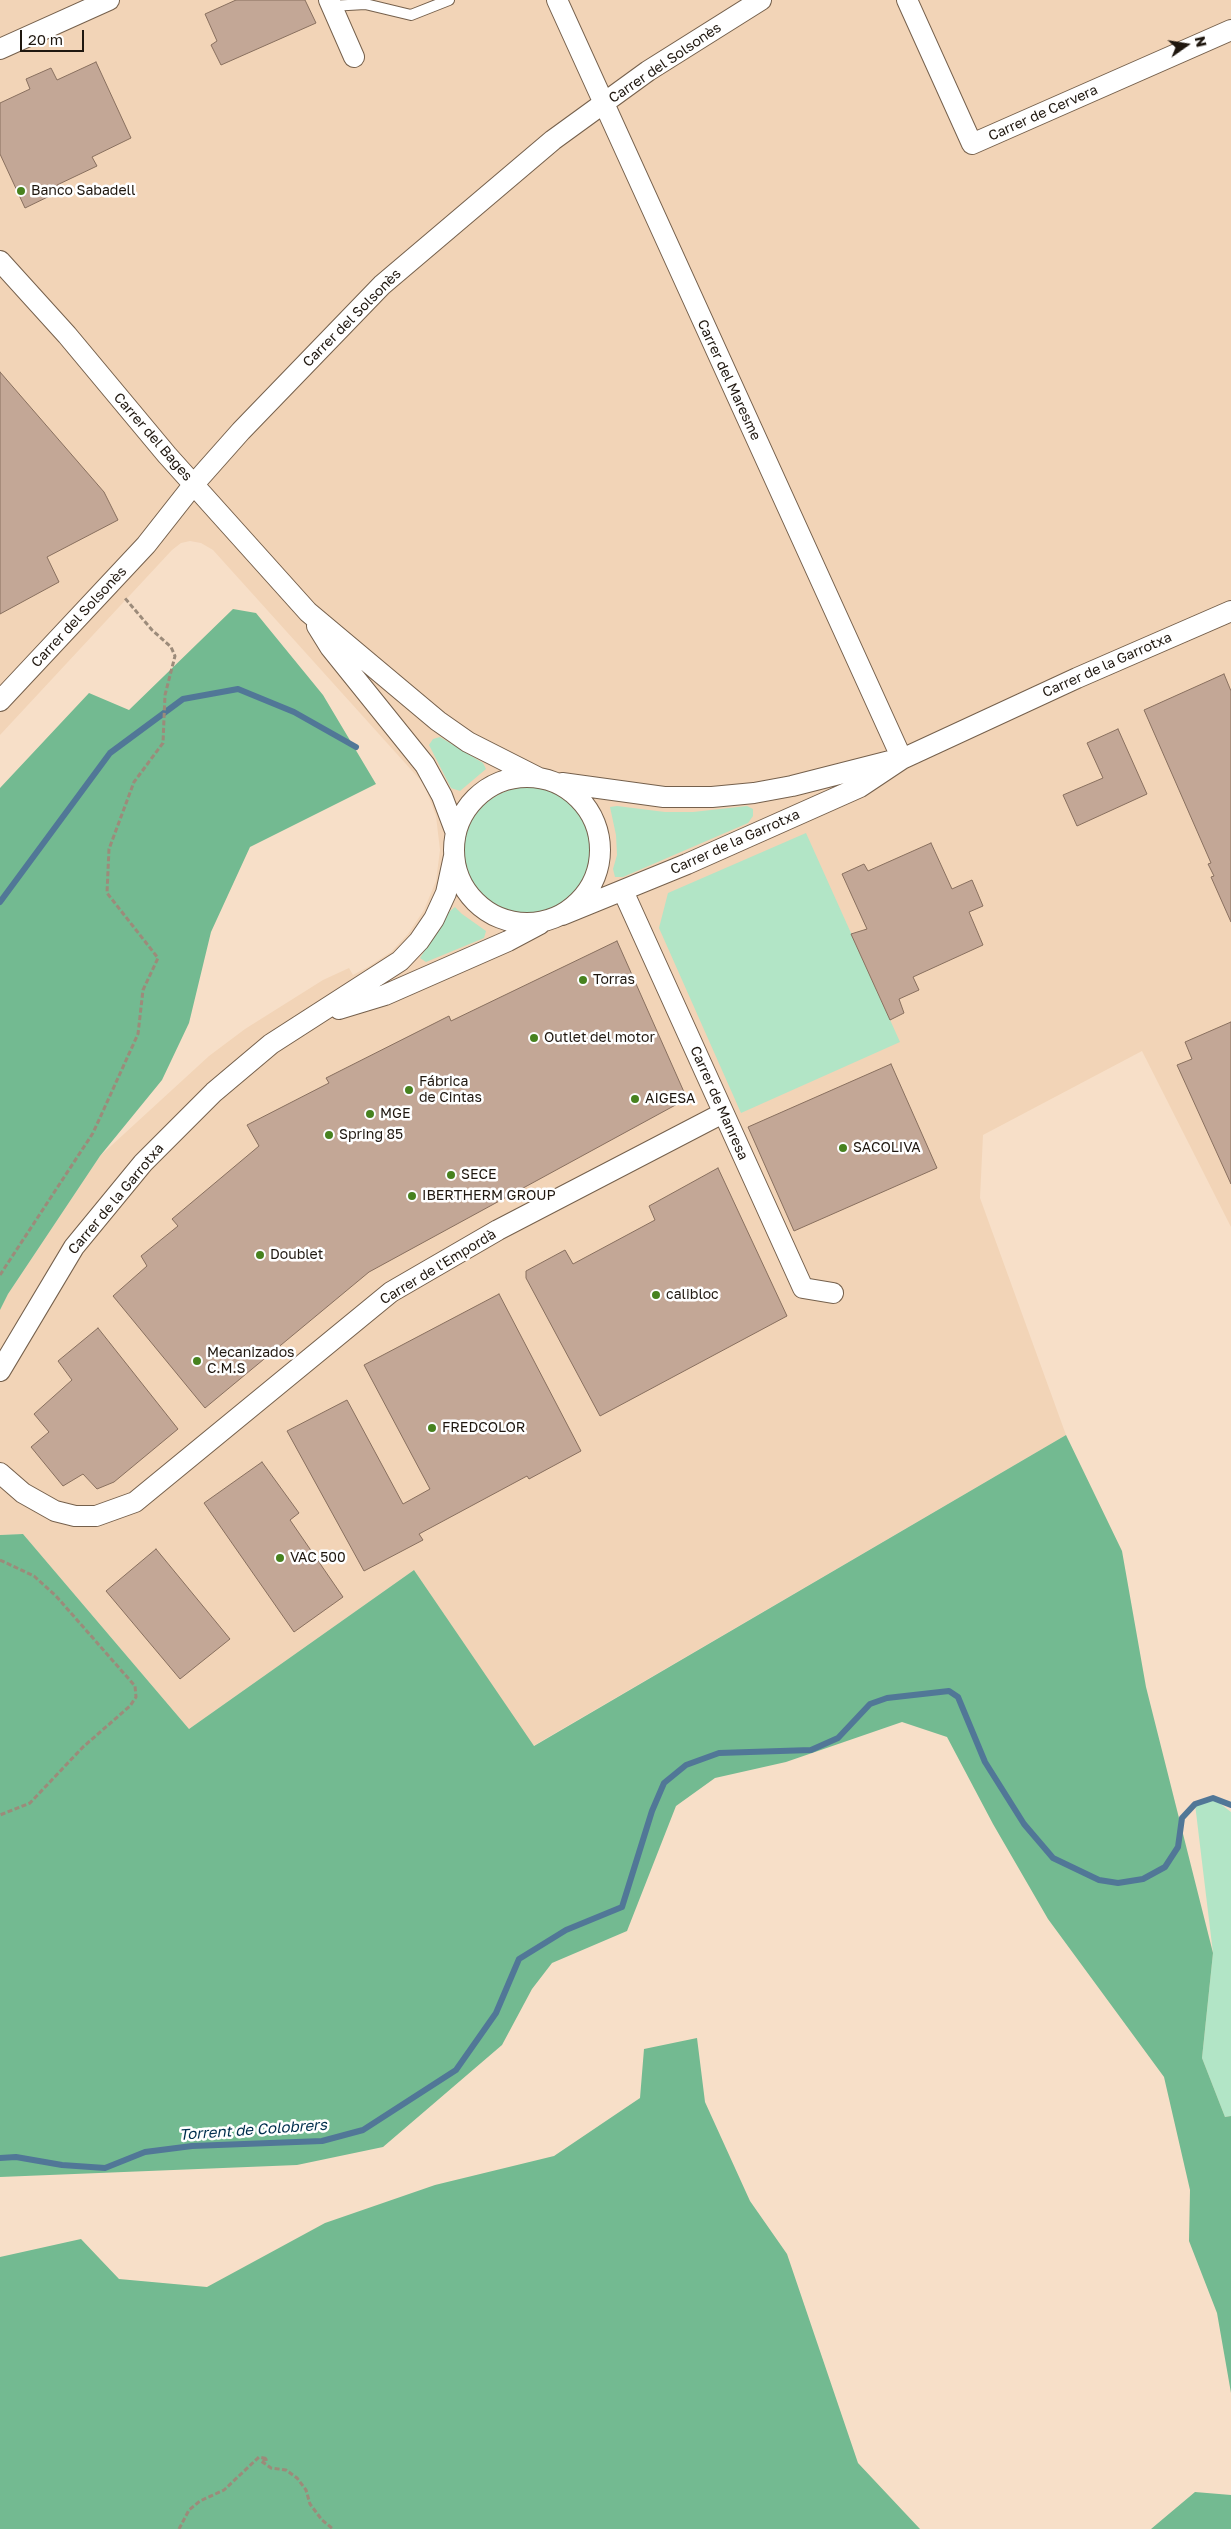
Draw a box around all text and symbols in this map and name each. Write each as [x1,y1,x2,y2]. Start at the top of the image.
street label: Carrer del Solsonès [606,19,724,107]
scale bar [22,20,86,52]
north arrow [1161,20,1211,70]
text: 20 m [28,30,63,48]
text: N [1192,34,1211,49]
street label: Carrer de Cervera [986,81,1100,145]
place label: Banco Sabadell [31,183,136,199]
marker: Banco Sabadell [15,185,27,197]
street label: Carrer del Solsonès [299,265,405,371]
street label: Carrer del Maresme [694,317,764,443]
street label: Carrer del Bages [110,389,196,485]
street label: Carrer del Solsonès [28,563,130,671]
street label: Carrer de la Garrotxa [1040,629,1174,701]
street label: Carrer de la Garrotxa [668,806,802,878]
place label: Torras [593,972,635,988]
marker: Torras [577,974,589,986]
place label: Outlet del motor [544,1030,655,1046]
marker: Outlet del motor [528,1032,540,1044]
street label: Carrer de Manresa [686,1043,752,1163]
place label: Fábrica de Cintas [419,1074,482,1106]
marker: Fábrica de Cintas [403,1084,415,1096]
place label: AIGESA [645,1091,695,1107]
marker: AIGESA [629,1093,641,1105]
place label: MGE [380,1106,410,1122]
marker: MGE [364,1108,376,1120]
place label: Spring 85 [339,1127,403,1143]
marker: Spring 85 [323,1129,335,1141]
street label: Carrer de la Garrotxa [65,1140,167,1258]
place label: SACOLIVA [853,1140,921,1156]
marker: SACOLIVA [837,1142,849,1154]
place label: SECE [461,1167,496,1183]
marker: SECE [445,1169,457,1181]
place label: IBERTHERM GROUP [422,1188,556,1204]
marker: IBERTHERM GROUP [406,1190,418,1202]
street label: Carrer de l'Empordà [377,1226,499,1308]
place label: Doublet [270,1247,323,1263]
marker: Doublet [254,1249,266,1261]
place label: calibloc [666,1287,719,1303]
marker: calibloc [650,1289,662,1301]
place label: Mecanizados C.M.S [207,1345,295,1378]
marker: Mecanizados C.M.S [191,1355,203,1367]
place label: FREDCOLOR [442,1420,525,1436]
marker: FREDCOLOR [426,1422,438,1434]
place label: VAC 500 [290,1550,346,1566]
marker: VAC 500 [274,1552,286,1564]
water label: Torrent de Colobrers [179,2116,327,2144]

